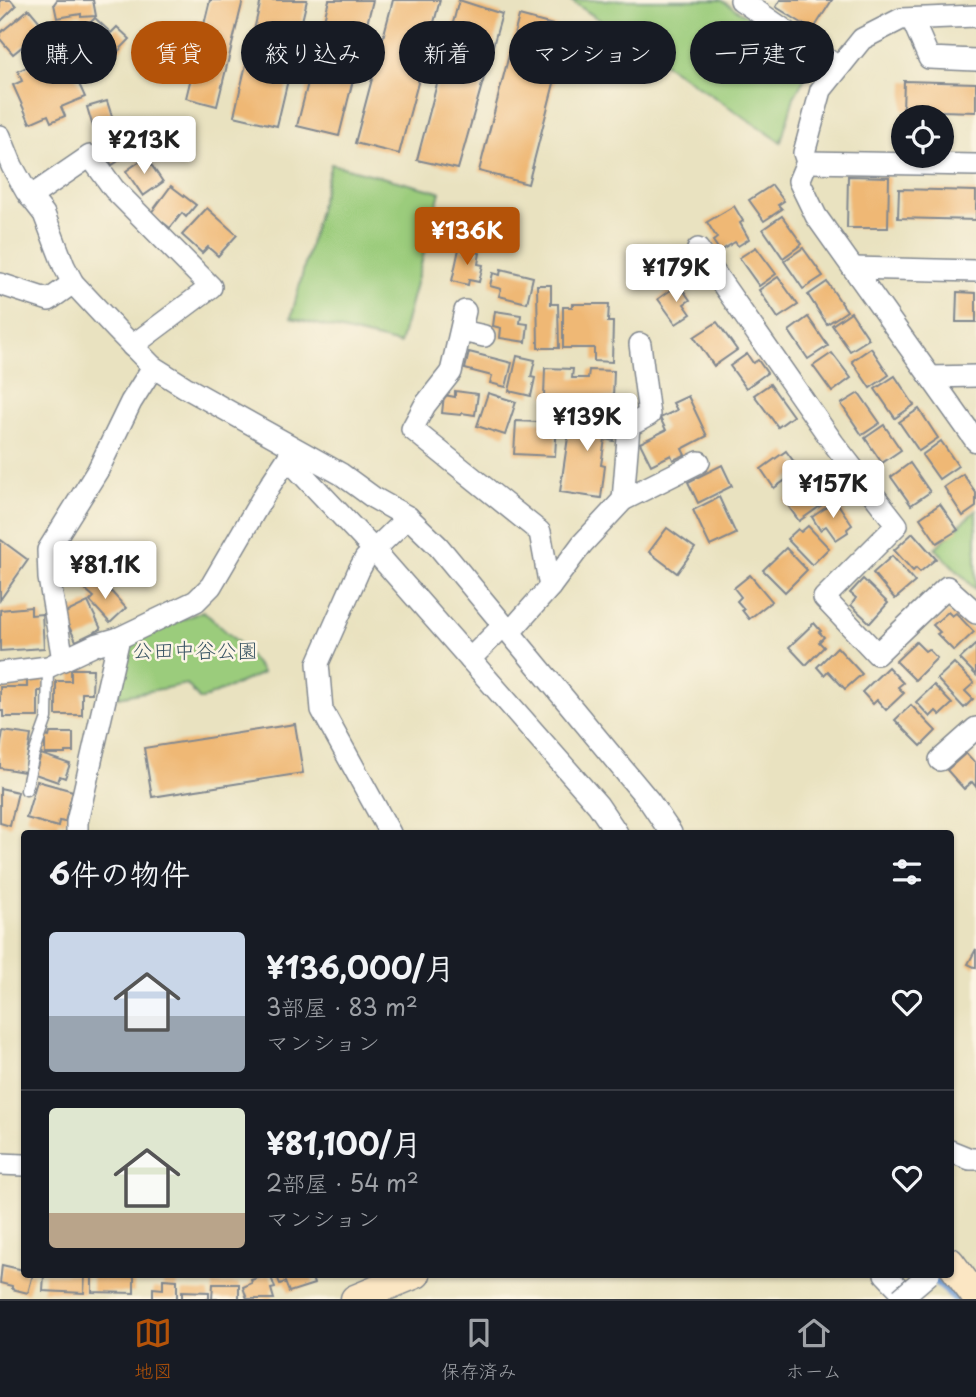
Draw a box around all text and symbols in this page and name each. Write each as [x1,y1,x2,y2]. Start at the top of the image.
chip: 購入 [21,21,117,84]
chip: 賃貸 [131,21,227,84]
chip: 絞り込み [241,21,385,84]
chip: 新着 [399,21,495,84]
chip: マンション [509,21,676,84]
chip: 一戸建て [690,21,834,84]
map controls [891,105,954,168]
button: locate [891,105,954,168]
pin: ¥213K [95,116,193,176]
text: ¥213K [108,121,180,156]
pin: ¥136K [418,208,516,267]
text: ¥136K [431,212,503,247]
pin: ¥179K [627,244,725,304]
text: ¥179K [642,249,710,284]
pin: ¥139K [538,393,636,453]
text: ¥139K [552,398,622,433]
pin: ¥157K [784,461,882,520]
text: ¥157K [798,465,868,500]
pin: ¥81.1K [48,542,162,601]
text: ¥81.1K [69,546,141,581]
park label: 公田中谷公園 [132,633,258,665]
text: 6件の物件 [49,850,190,895]
icon: filters [888,853,926,891]
text: ¥136,000/月 [266,944,455,989]
icon: home [105,960,189,1044]
icon: heart [888,983,926,1021]
text: 3部屋 · 83 m² [266,989,418,1024]
text: マンション [266,1024,380,1059]
text: ¥81,100/月 [266,1120,422,1165]
icon: home [105,1136,189,1220]
icon: heart [888,1159,926,1197]
text: 2部屋 · 54 m² [266,1165,419,1200]
text: マンション [266,1200,380,1235]
tab: 地図 [134,1314,172,1384]
tab: 保存済み [441,1314,517,1384]
tab: ホーム [785,1314,842,1384]

